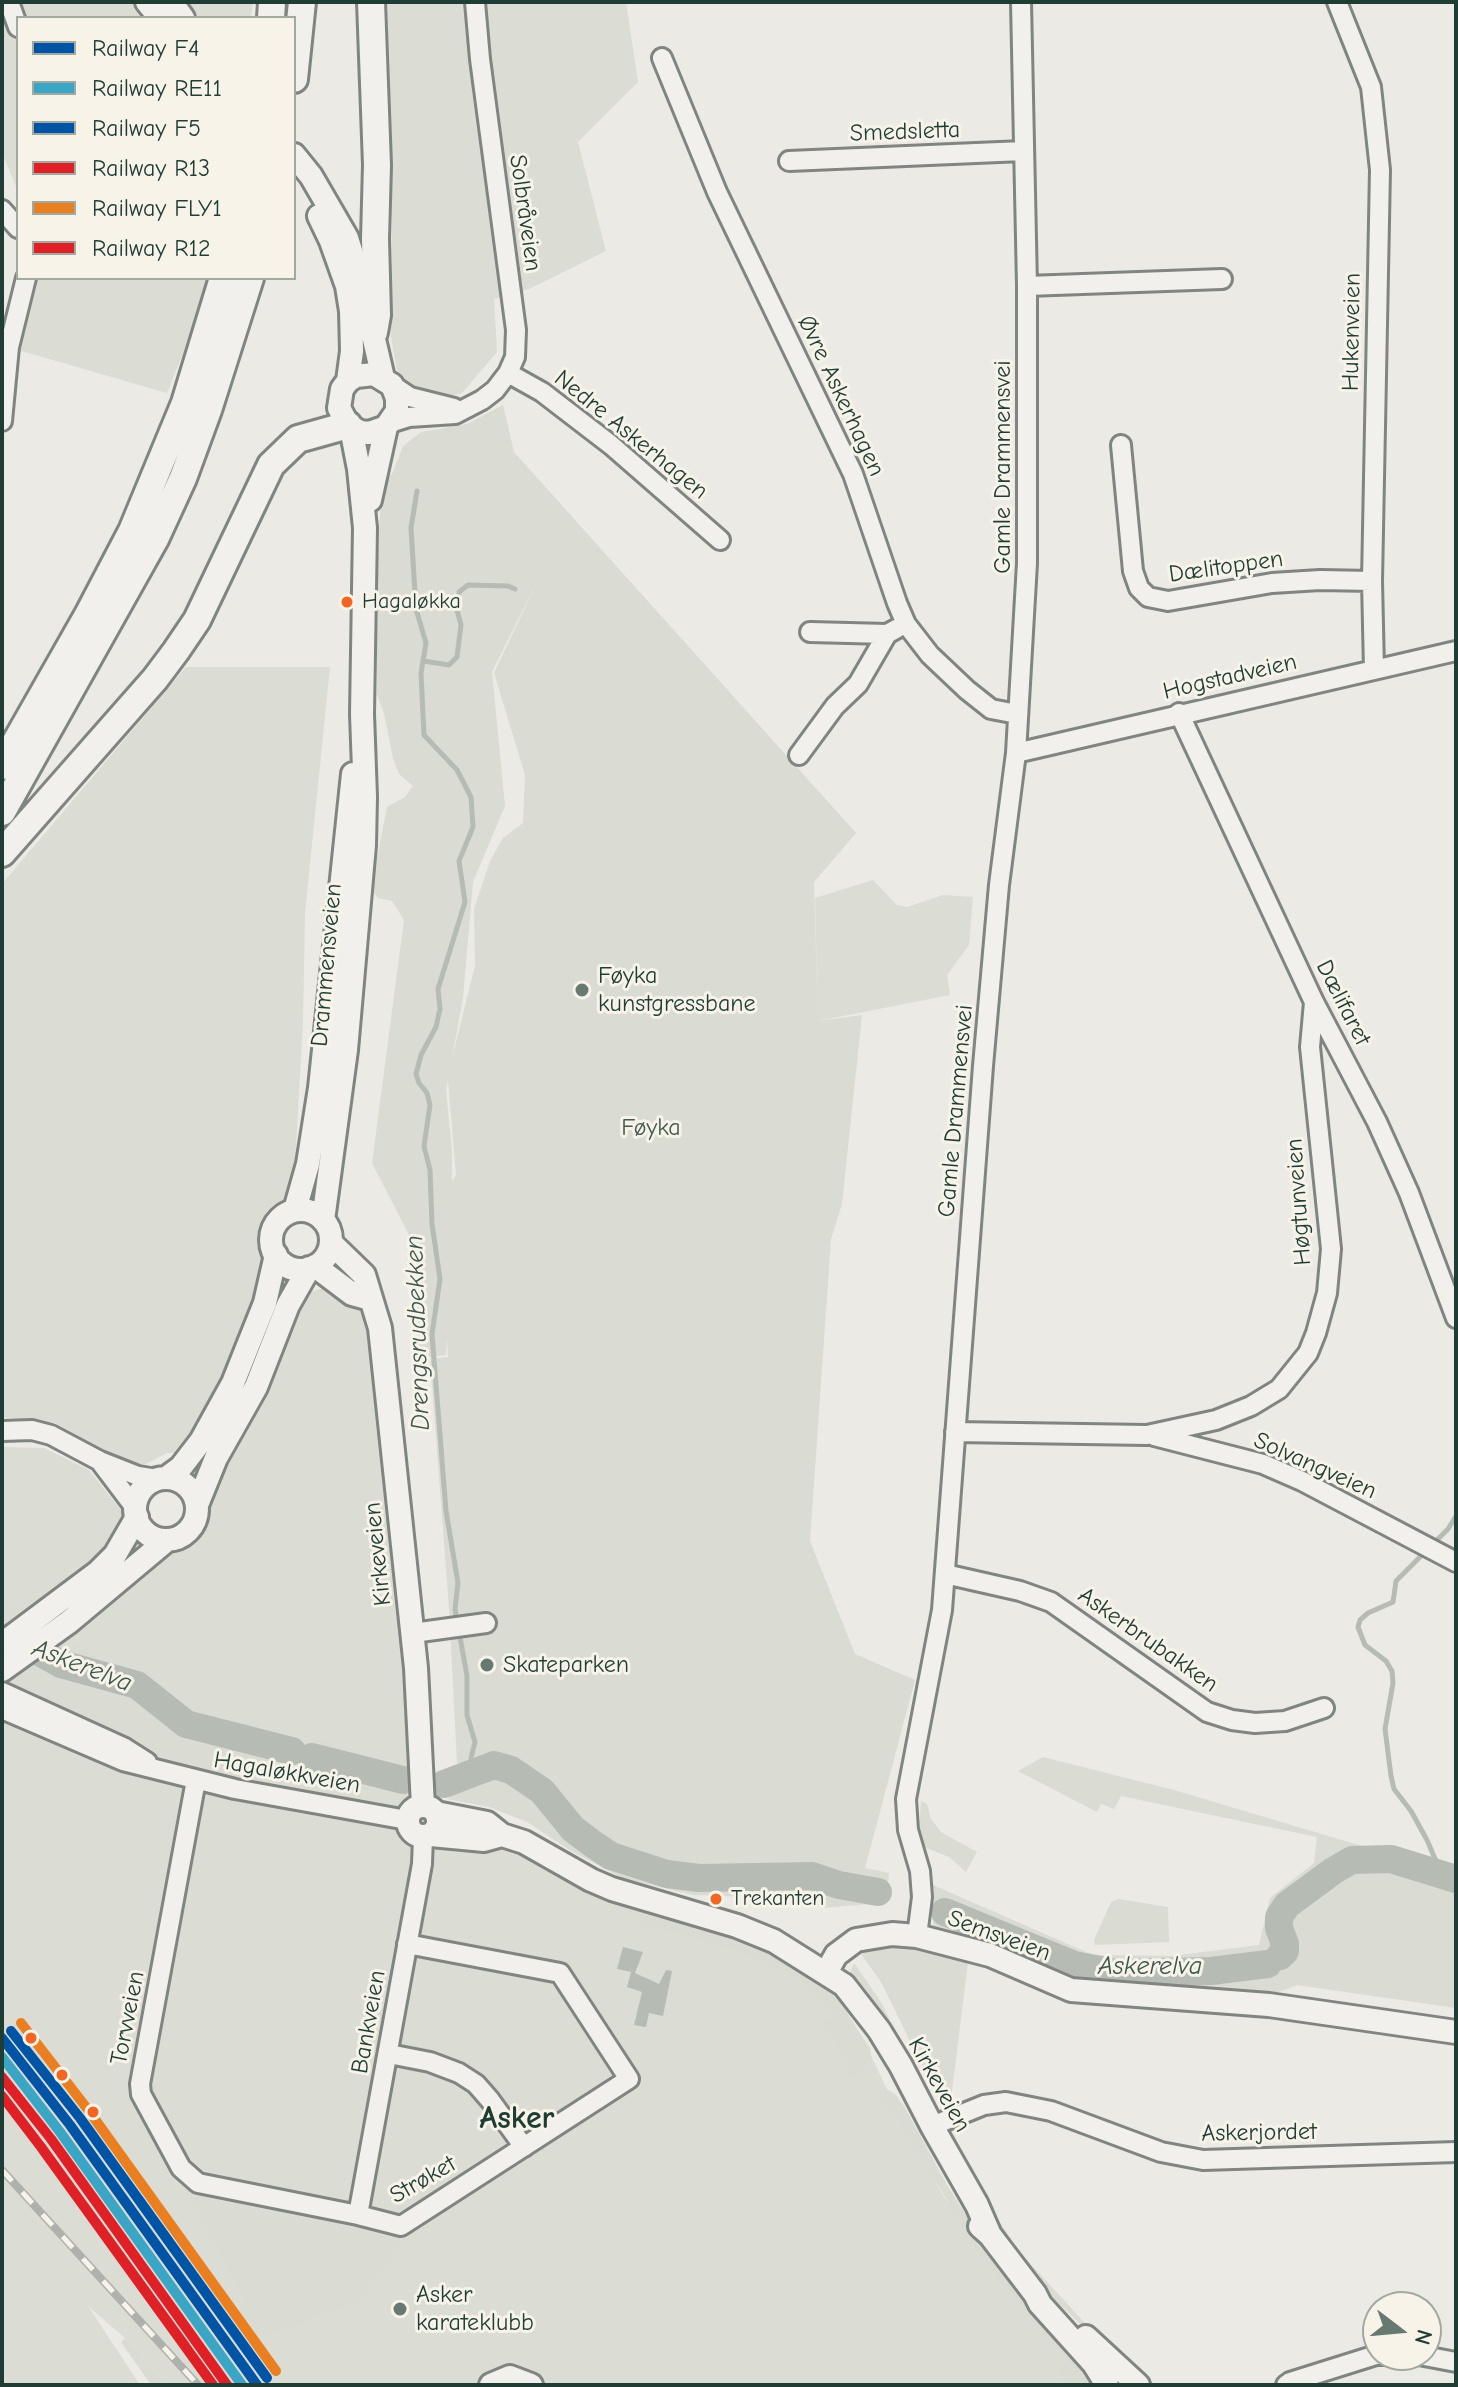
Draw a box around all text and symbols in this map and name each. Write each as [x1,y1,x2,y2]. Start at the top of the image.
legend [16,16,296,280]
text: Railway F4 [92,34,200,62]
text: Railway RE11 [92,74,222,102]
text: Railway F5 [92,114,201,142]
street label: Smedsletta [849,116,961,148]
street label: Solbråveien [503,153,547,273]
text: Railway R13 [92,154,210,182]
text: Railway FLY1 [92,194,222,222]
text: Railway R12 [92,234,211,262]
street label: Hukenveien [1337,273,1367,391]
street label: Øvre Askerhagen [791,311,891,481]
street label: Gamle Drammensvei [989,360,1017,574]
street label: Nedre Askerhagen [548,364,714,506]
street label: Dælitoppen [1167,545,1285,589]
place label: Hagaløkka [362,589,461,615]
marker: Hagaløkka [339,594,355,610]
street label: Hogstadveien [1160,648,1300,706]
street label: Drammensveien [306,882,348,1048]
street label: Dælifaret [1309,955,1377,1051]
place label: Føyka kunstgressbane [598,962,756,1018]
marker: Føyka kunstgressbane [573,981,591,999]
street label: Gamle Drammensvei [932,1004,980,1218]
park label: Føyka [621,1114,681,1142]
street label: Høgtunveien [1280,1137,1318,1267]
water label: Drengsrudbekken [399,1235,437,1431]
street label: Solvangveien [1249,1426,1381,1506]
street label: Kirkeveien [358,1501,398,1607]
street label: Askerbrubakken [1072,1581,1224,1699]
water label: Askerelva [28,1633,136,1699]
place label: Skateparken [503,1651,629,1679]
marker: Skateparken [478,1656,496,1674]
street label: Hagaløkkveien [211,1746,363,1800]
place label: Trekanten [731,1886,824,1912]
marker: Trekanten [708,1891,724,1907]
street label: Semsveien [944,1904,1054,1968]
water label: Askerelva [1098,1951,1202,1983]
street label: Bankveien [346,1968,392,2076]
street label: Torvveien [105,1969,151,2067]
unlabelled marker [23,2030,39,2046]
street label: Kirkeveien [901,2033,977,2137]
unlabelled marker [54,2067,70,2083]
district label: Asker [480,2100,554,2138]
unlabelled marker [85,2104,101,2120]
street label: Askerjordet [1201,2118,1317,2148]
street label: Strøket [385,2150,461,2210]
place label: Asker karateklubb [416,2281,534,2337]
north arrow [1362,2291,1442,2371]
marker: Asker karateklubb [391,2300,409,2318]
text: N [1409,2327,1438,2348]

